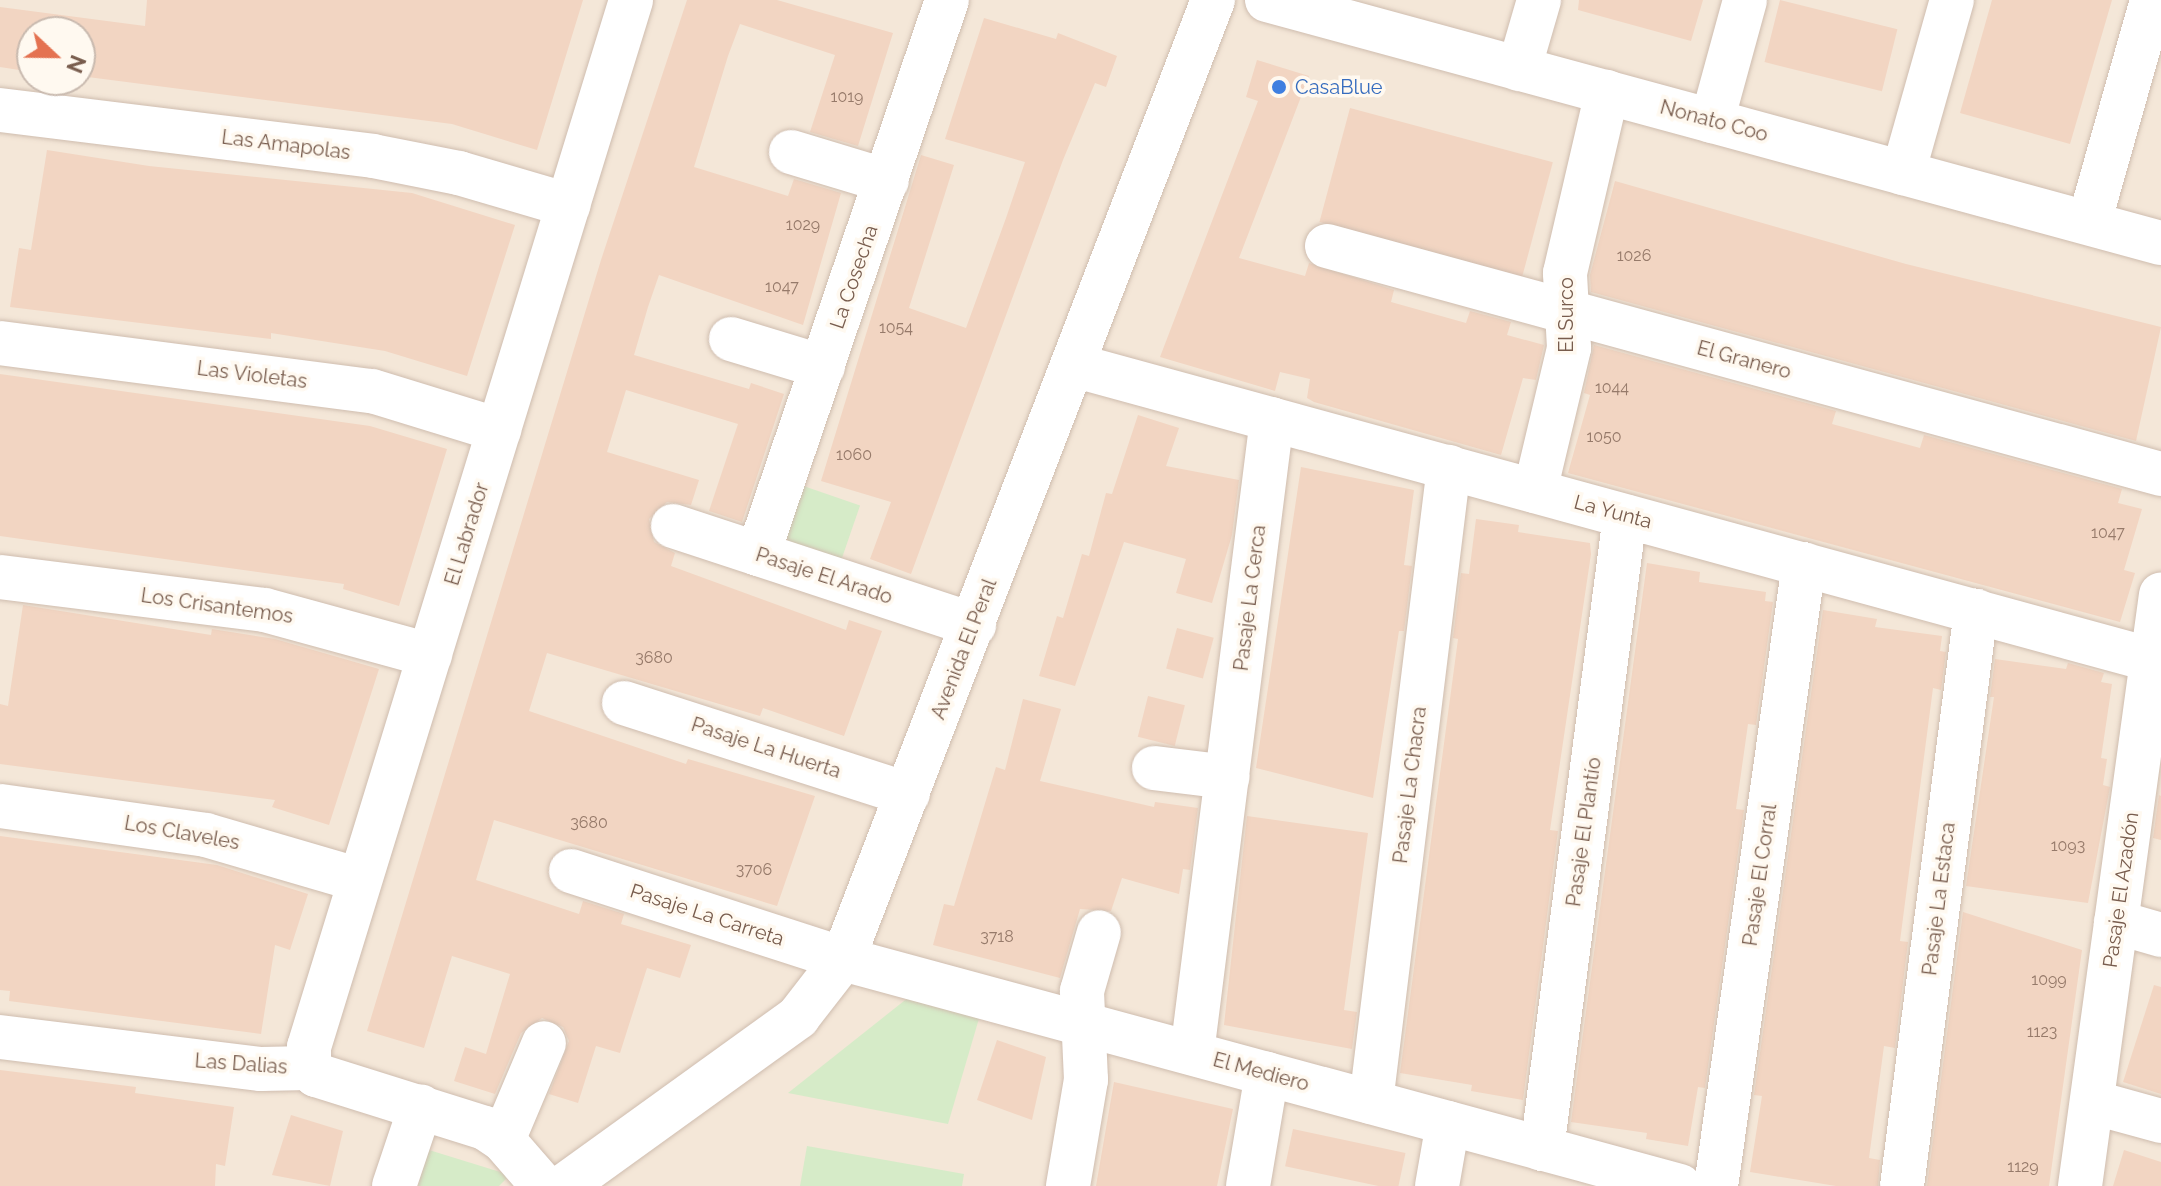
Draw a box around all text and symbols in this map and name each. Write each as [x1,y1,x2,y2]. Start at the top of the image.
north arrow [16,16,96,96]
text: N [61,52,92,77]
place label: CasaBlue [1295,75,1383,99]
marker: CasaBlue [1270,78,1288,96]
house number: 1019 [831,87,863,107]
street label: Nonato Coo [1657,95,1771,147]
street label: Las Amapolas [220,125,352,165]
house number: 1029 [786,215,820,235]
street label: La Cosecha [825,222,883,332]
house number: 1026 [1617,246,1651,266]
house number: 1047 [765,277,799,297]
street label: El Surco [1554,277,1578,353]
house number: 1054 [879,318,913,338]
street label: El Granero [1694,336,1794,384]
street label: Las Violetas [195,356,309,394]
house number: 1044 [1595,378,1629,398]
house number: 1050 [1586,427,1622,447]
house number: 1060 [836,445,872,465]
street label: El Labrador [440,479,494,589]
street label: La Yunta [1571,490,1655,534]
house number: 1047 [2091,523,2125,543]
street label: Pasaje La Cerca [1229,524,1271,672]
street label: Pasaje El Arado [752,542,896,610]
street label: Avenida El Peral [926,575,1002,723]
street label: Los Crisantemos [139,583,295,629]
house number: 3680 [635,648,673,668]
street label: Pasaje La Chacra [1388,705,1432,865]
street label: Pasaje La Huerta [688,713,844,783]
street label: Pasaje El Plantío [1562,755,1606,909]
street label: Pasaje El Corral [1738,802,1782,948]
street label: Pasaje El Azadón [2098,810,2144,970]
street label: Los Claveles [122,811,242,855]
house number: 3680 [570,813,608,833]
street label: Pasaje La Estaca [1918,821,1960,977]
house number: 1093 [2051,836,2085,856]
house number: 3706 [736,860,772,880]
street label: Pasaje La Carreta [627,879,787,951]
house number: 3718 [980,927,1014,947]
house number: 1099 [2031,970,2067,990]
house number: 1123 [2027,1022,2057,1042]
street label: El Mediero [1210,1048,1312,1096]
street label: Las Dalias [194,1049,288,1079]
house number: 1129 [2007,1157,2039,1177]

